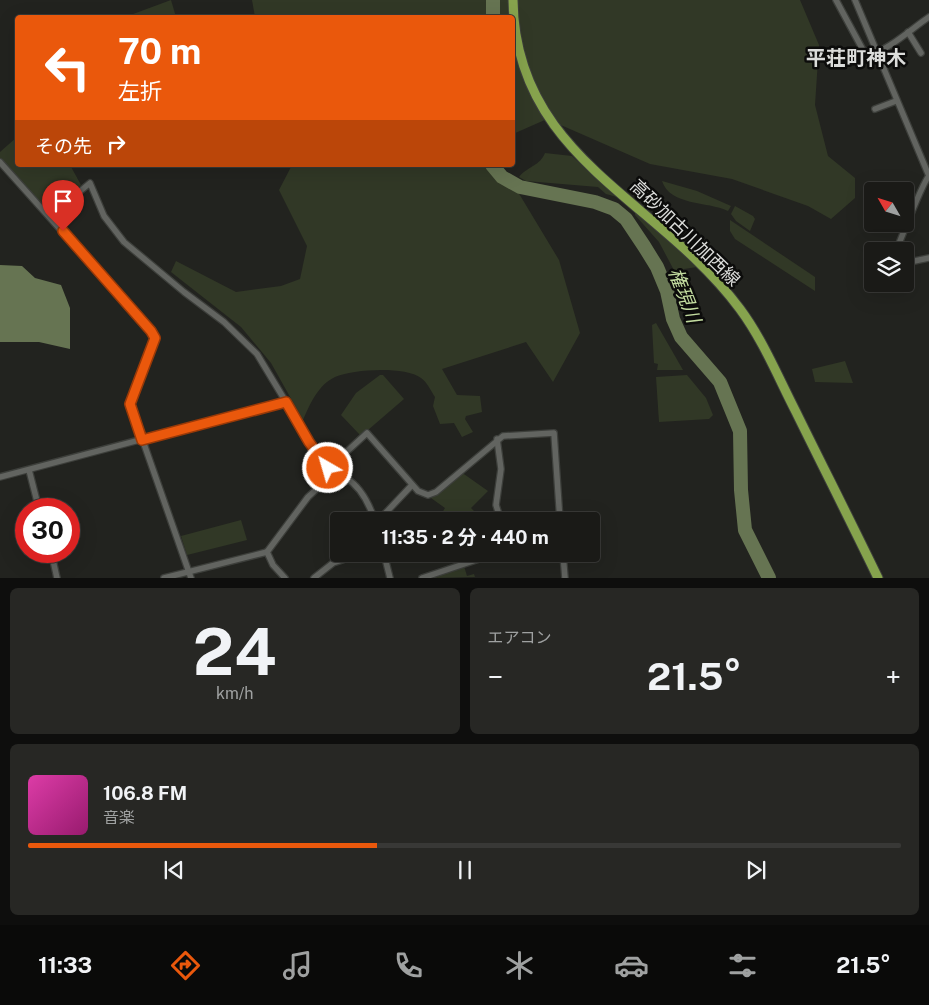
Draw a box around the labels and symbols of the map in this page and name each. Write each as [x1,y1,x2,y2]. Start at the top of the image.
district label: 平荘町神木 [806,46,906,70]
street label: 高砂加古川加西線 [626,175,744,290]
pin [42,180,84,231]
north arrow [864,182,914,232]
water label: 権現川 [665,264,706,327]
position arrow [301,441,353,493]
speed limit sign: 30 [15,498,80,563]

